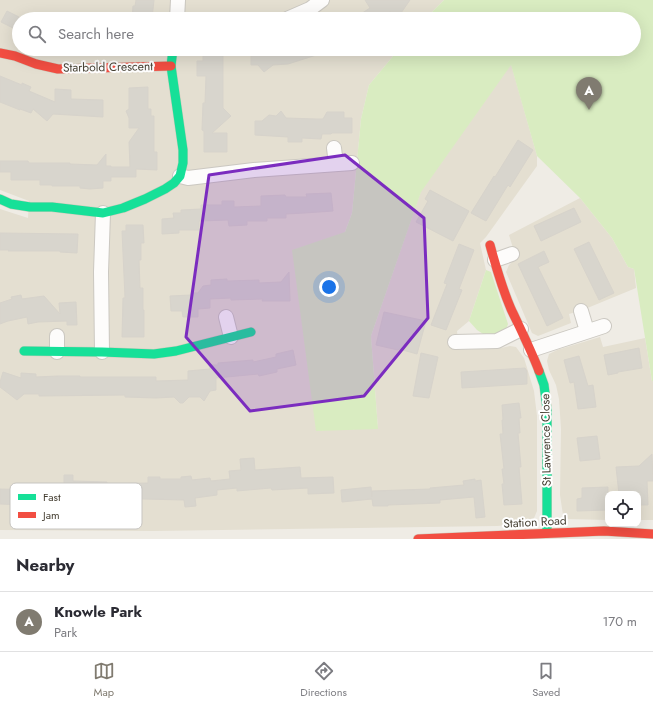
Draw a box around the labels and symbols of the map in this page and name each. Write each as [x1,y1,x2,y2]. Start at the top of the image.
street label: Starbold Crescent [63,57,153,77]
pin: A [576,77,602,110]
your location [319,277,339,297]
street label: St Lawrence Close [536,393,556,487]
legend [10,483,142,529]
text: Fast [43,489,61,505]
text: Jam [41,507,60,523]
street label: Station Road [503,511,567,533]

